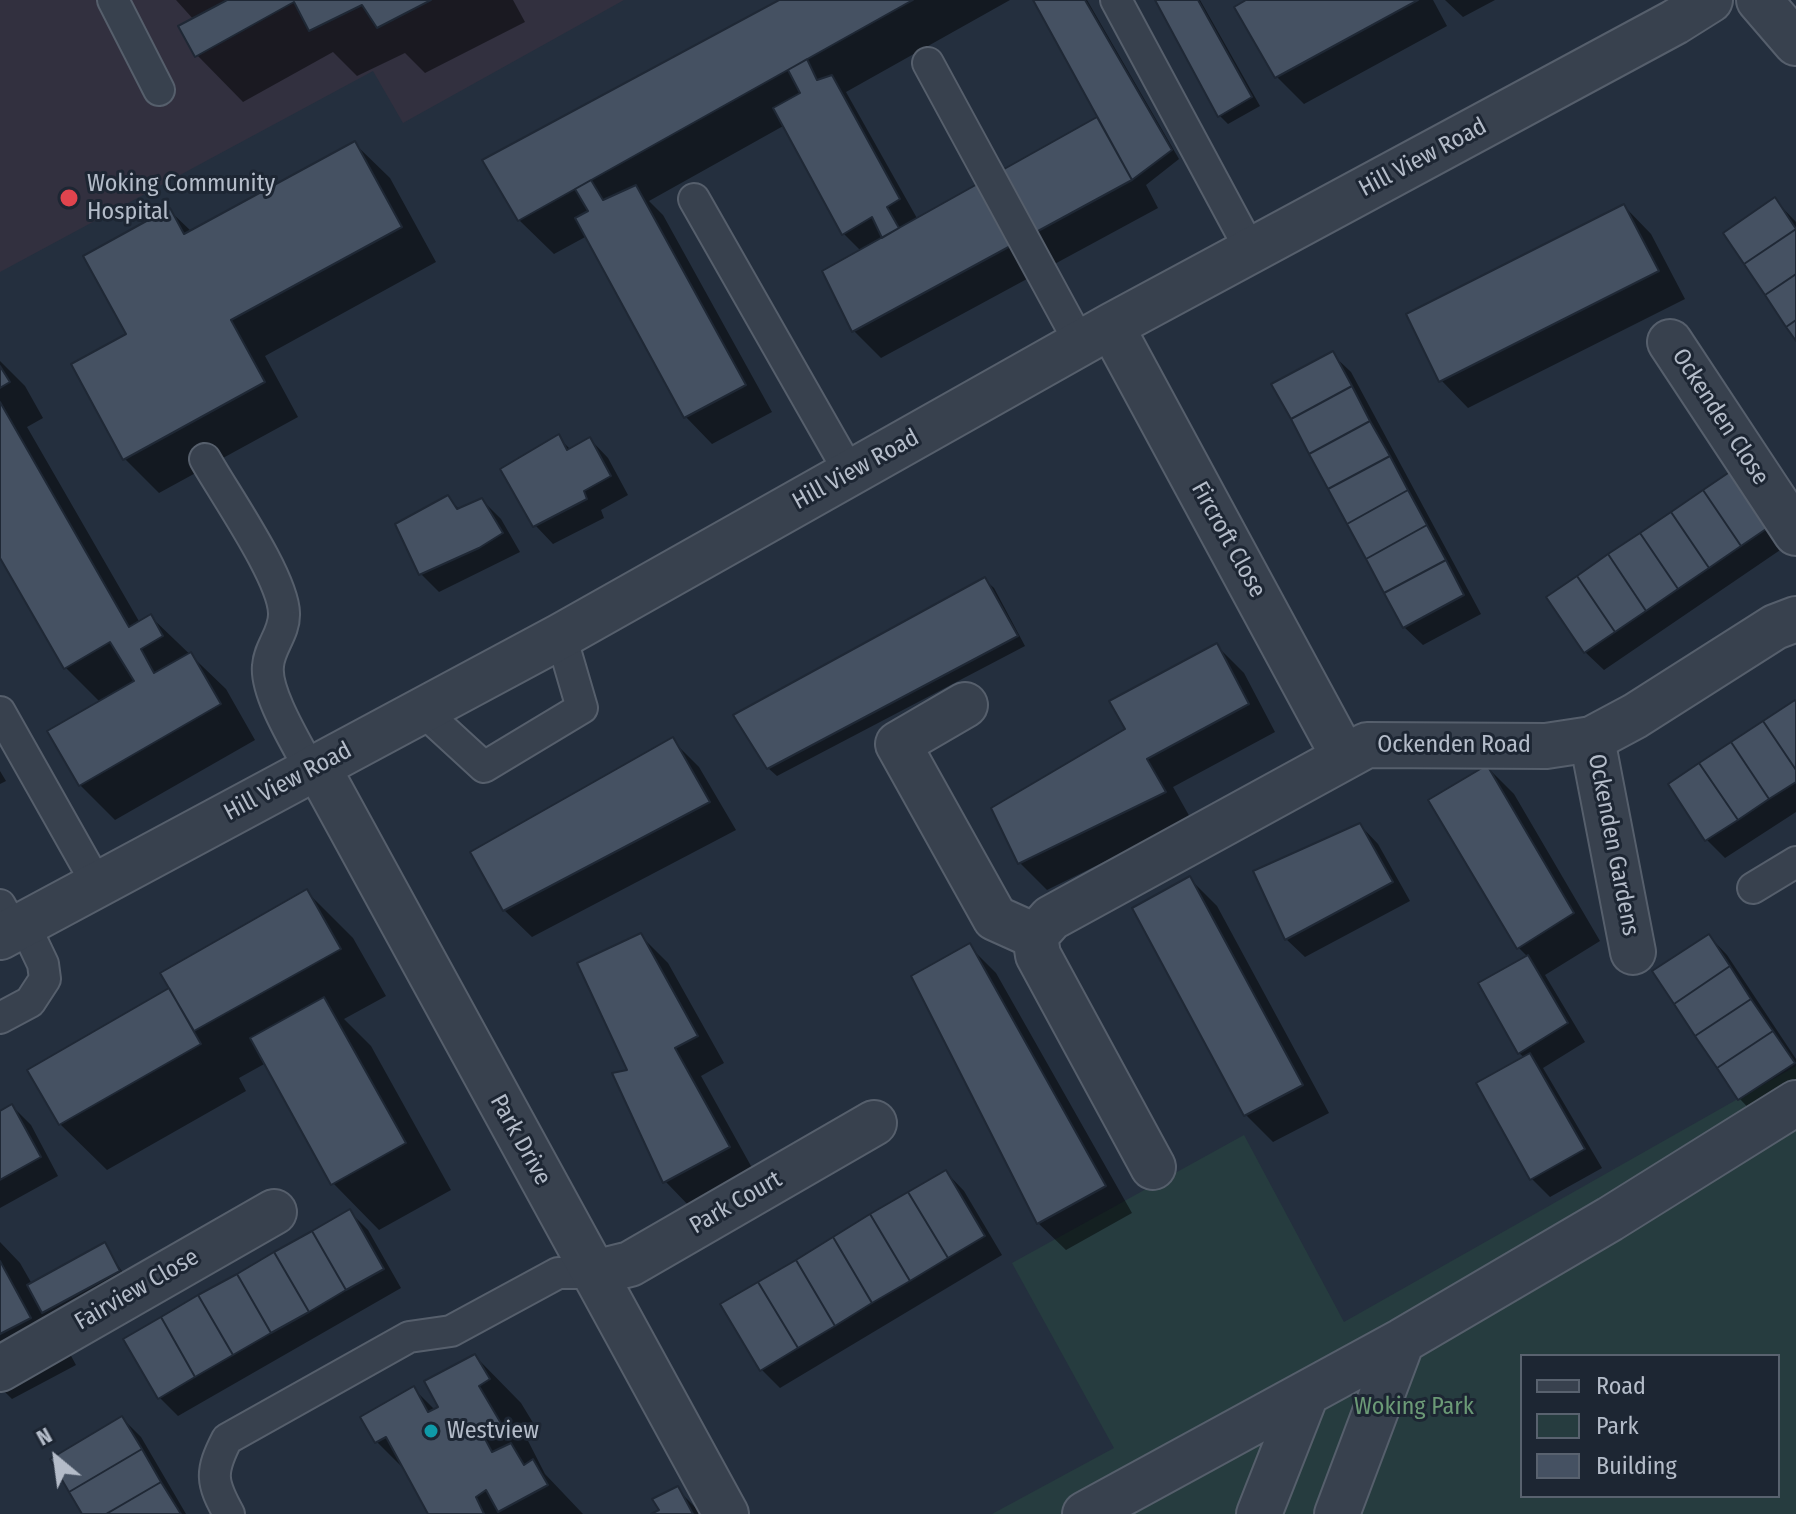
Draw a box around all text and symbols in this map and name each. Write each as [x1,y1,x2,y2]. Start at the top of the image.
street label: Hill View Road [1354,112,1492,204]
place label: Woking Community Hospital [87,170,275,226]
marker: Woking Community Hospital [58,187,80,209]
street label: Ockenden Close [1665,343,1775,491]
street label: Hill View Road [788,423,924,517]
street label: Fircroft Close [1184,477,1272,603]
street label: Ockenden Road [1377,731,1531,759]
street label: Hill View Road [219,736,357,828]
street label: Ockenden Gardens [1581,752,1645,938]
street label: Park Drive [483,1090,557,1190]
street label: Park Court [685,1165,787,1241]
street label: Fairview Close [70,1243,204,1337]
legend [1520,1354,1780,1498]
text: Road [1596,1372,1646,1400]
park label: Woking Park [1354,1393,1474,1421]
text: Park [1596,1412,1639,1440]
place label: Westview [447,1417,539,1445]
north arrow [16,1418,96,1498]
text: N [32,1422,56,1452]
marker: Westview [422,1422,440,1440]
text: Building [1596,1452,1677,1480]

